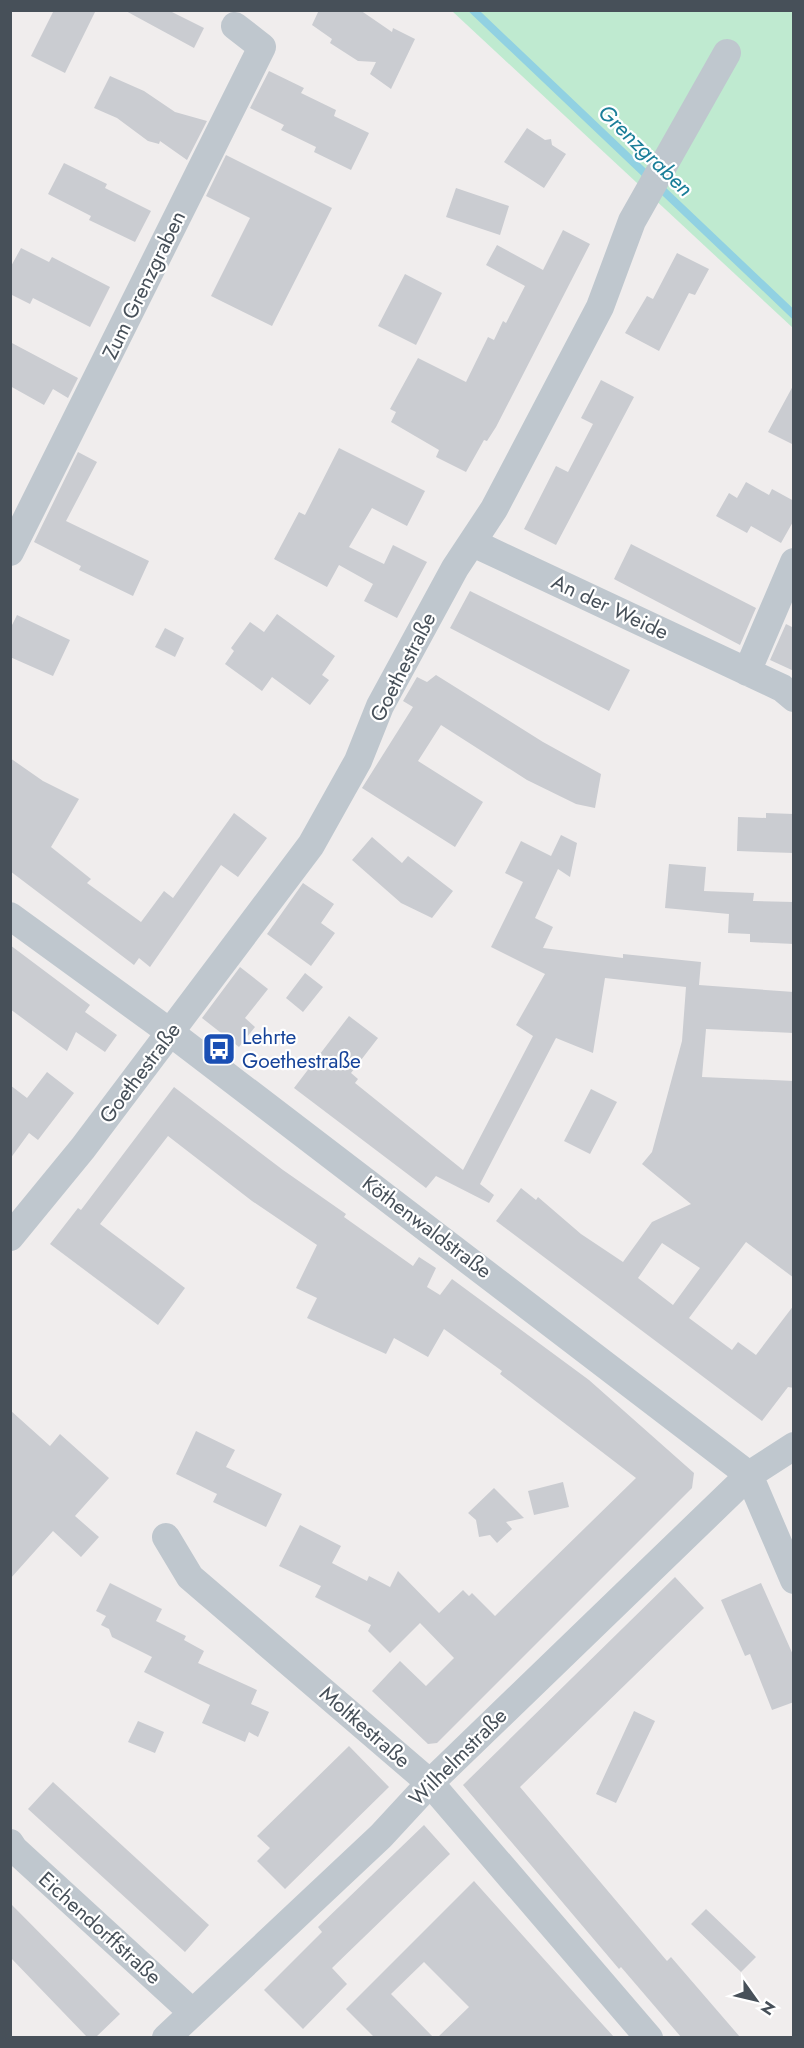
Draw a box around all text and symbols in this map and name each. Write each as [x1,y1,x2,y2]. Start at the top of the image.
water label: Grenzgraben [591,96,701,204]
street label: Zum Grenzgraben [95,206,193,364]
street label: An der Weide [547,567,673,647]
street label: Goethestraße [363,607,443,727]
street label: Goethestraße [92,1016,188,1130]
place label: Lehrte Goethestraße [242,1022,361,1076]
bus stop icon: Lehrte Goethestraße [201,1031,237,1067]
street label: Köthenwaldstraße [356,1168,498,1286]
street label: Moltkestraße [313,1679,417,1775]
street label: Wilhelmstraße [402,1701,514,1813]
street label: Eichendorffstraße [32,1865,168,1991]
north arrow [726,1970,786,2030]
text: N [755,1996,781,2020]

